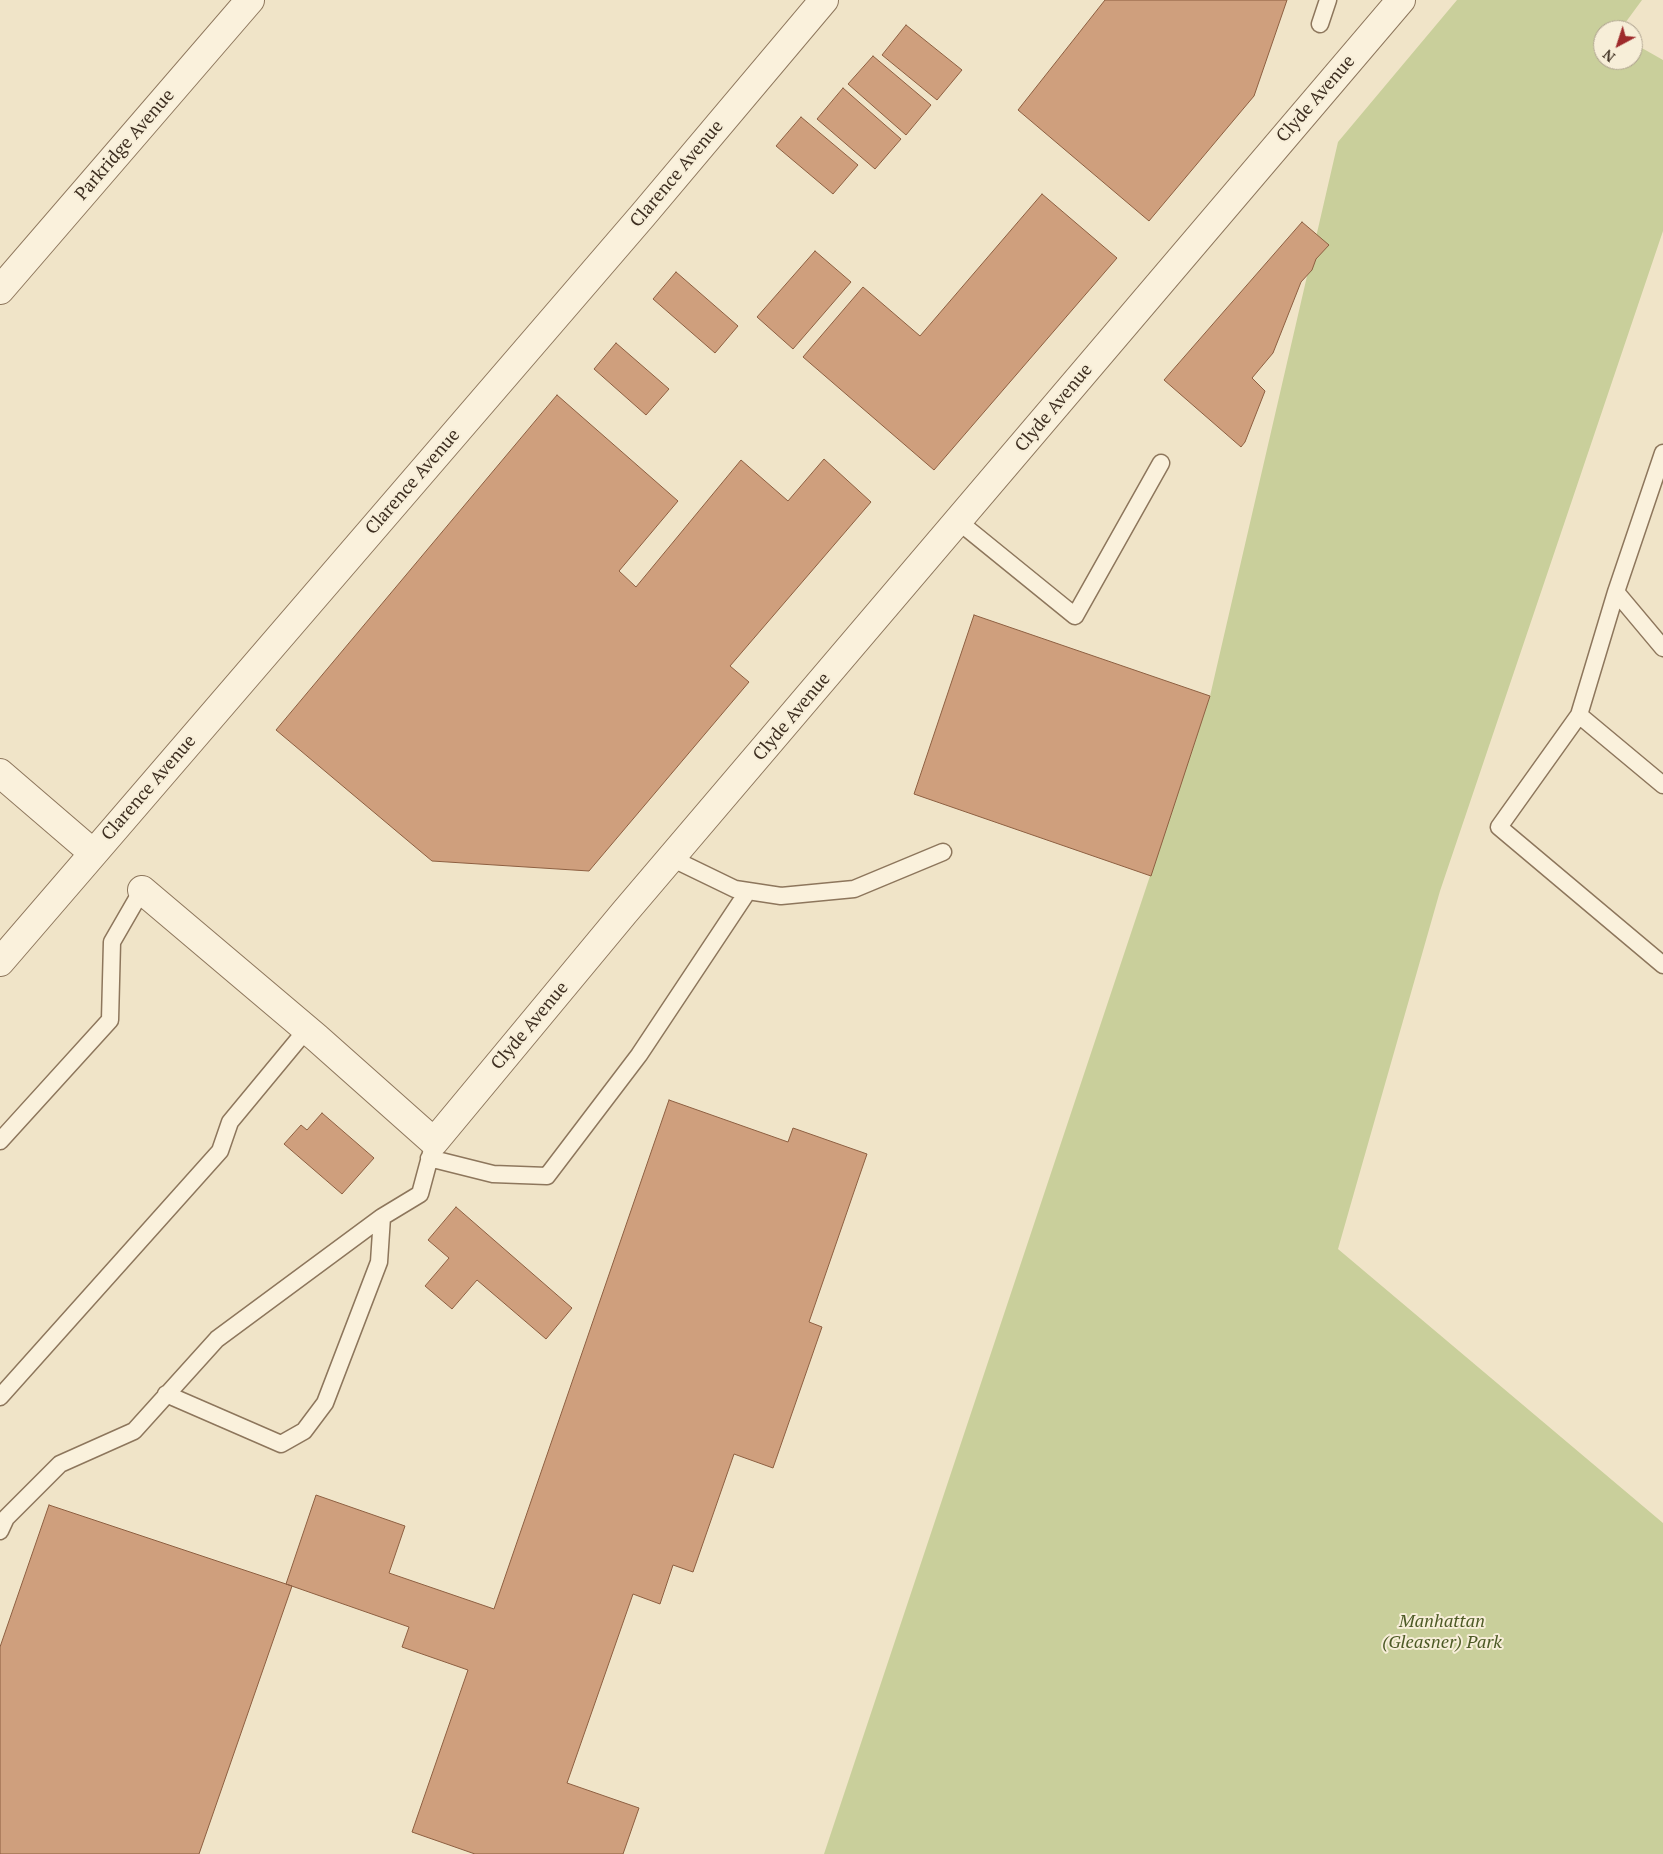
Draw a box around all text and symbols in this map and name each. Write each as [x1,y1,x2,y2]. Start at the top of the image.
north arrow [1593,20,1643,70]
text: N [1599,45,1619,67]
street label: Clyde Avenue [1272,51,1360,147]
street label: Parkridge Avenue [71,85,179,205]
street label: Clarence Avenue [626,116,728,232]
street label: Clyde Avenue [1011,360,1097,456]
street label: Clarence Avenue [361,425,465,539]
street label: Clyde Avenue [749,669,835,765]
street label: Clarence Avenue [97,731,201,845]
street label: Clyde Avenue [487,978,573,1074]
park label: Manhattan (Gleasner) Park [1382,1611,1502,1654]

